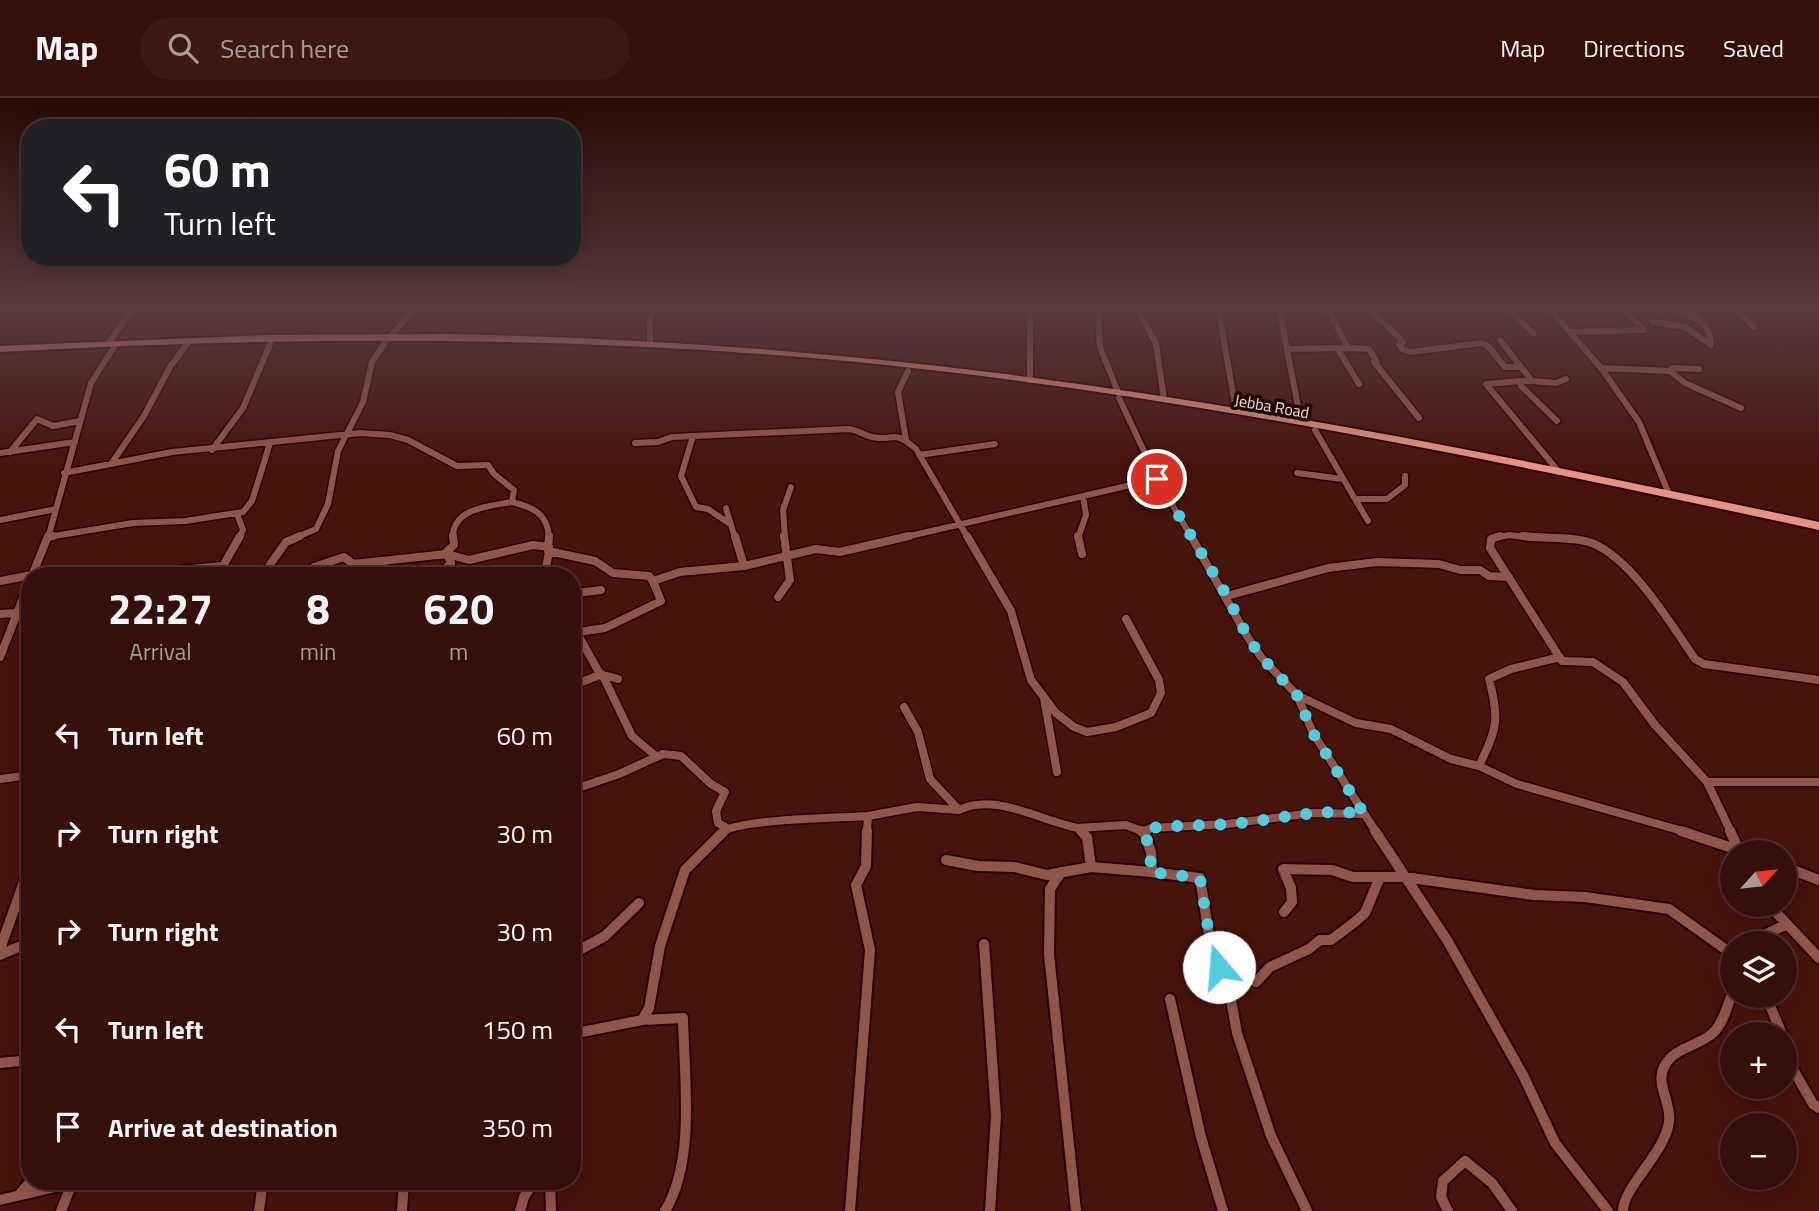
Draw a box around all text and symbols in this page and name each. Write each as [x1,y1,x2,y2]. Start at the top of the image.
search box [140,17,630,80]
text: Map [35,23,98,73]
icon: search [164,29,202,67]
text: Search here [220,29,349,68]
text: Map [1500,30,1545,66]
text: Directions [1583,30,1685,66]
text: Saved [1723,30,1784,66]
text: 60 m [164,131,271,206]
icon: left [49,147,140,238]
text: Turn left [164,199,276,247]
street label: Jebba Road [1233,388,1311,424]
pin [1127,449,1187,509]
icon: arrive [1138,460,1176,498]
text: 22:27 [108,576,213,640]
text: 8 [306,576,330,640]
text: 620 [423,576,494,640]
text: Arrival [129,634,192,669]
text: min [300,634,336,669]
text: m [449,634,468,669]
icon: left [49,716,87,754]
text: Turn left [108,716,203,755]
text: 60 m [496,716,553,755]
icon: right [49,814,87,852]
text: Turn right [108,814,219,853]
text: 30 m [496,814,553,853]
north arrow [1720,840,1797,917]
map controls [1720,840,1797,1190]
icon: right [49,912,87,950]
text: Turn right [108,912,219,951]
text: 30 m [496,912,553,951]
position arrow [1182,930,1256,1004]
button: layers [1720,931,1797,1008]
icon: left [49,1010,87,1048]
text: Turn left [108,1010,203,1049]
text: 150 m [482,1010,553,1049]
button: + [1720,1022,1797,1099]
icon: arrive [49,1108,87,1146]
text: Arrive at destination [108,1108,338,1147]
text: 350 m [482,1108,553,1147]
button: − [1720,1113,1797,1190]

